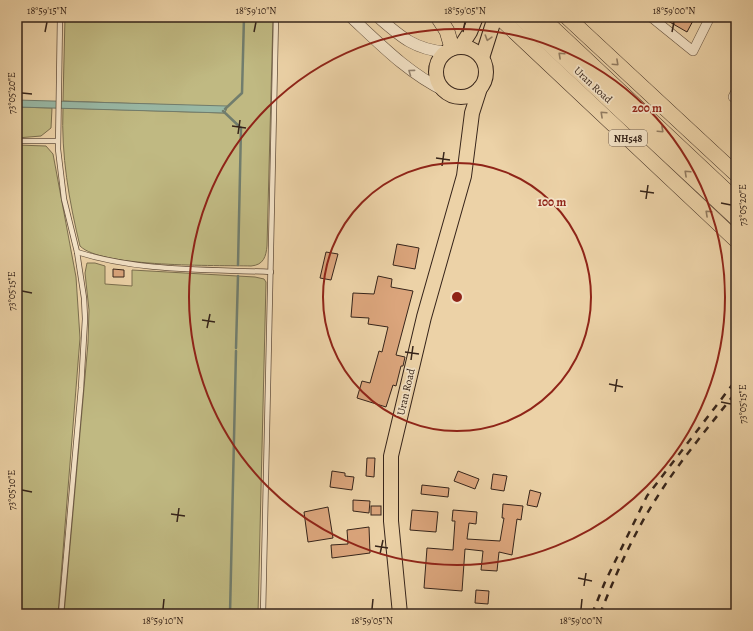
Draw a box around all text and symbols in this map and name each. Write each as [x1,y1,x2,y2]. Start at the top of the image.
text: 18°59'15"N [27,4,67,17]
text: 18°59'10"N [236,4,276,17]
text: 18°59'05"N [444,4,486,17]
text: 18°59'00"N [653,4,695,17]
one-way arrow [484,34,493,41]
one-way arrow [558,53,566,60]
one-way arrow [611,58,619,65]
street label: Uran Road [570,63,616,107]
one-way arrow [408,69,415,77]
text: 73°05'20"E [5,72,18,114]
text: 200 m [632,100,662,116]
one-way arrow [600,112,608,119]
one-way arrow [657,125,664,132]
road number: NH548 [609,130,647,146]
one-way arrow [684,170,692,177]
text: 73°05'20"E [736,184,749,226]
text: 100 m [538,194,566,210]
one-way arrow [705,210,713,218]
text: 73°05'15"E [5,271,18,311]
centre of rings [450,290,464,304]
street label: Uran Road [393,367,419,417]
text: 73°05'15"E [736,384,749,424]
text: 73°05'10"E [5,470,18,510]
text: 18°59'10"N [143,614,183,627]
text: 18°59'05"N [351,614,393,627]
text: 18°59'00"N [560,614,602,627]

